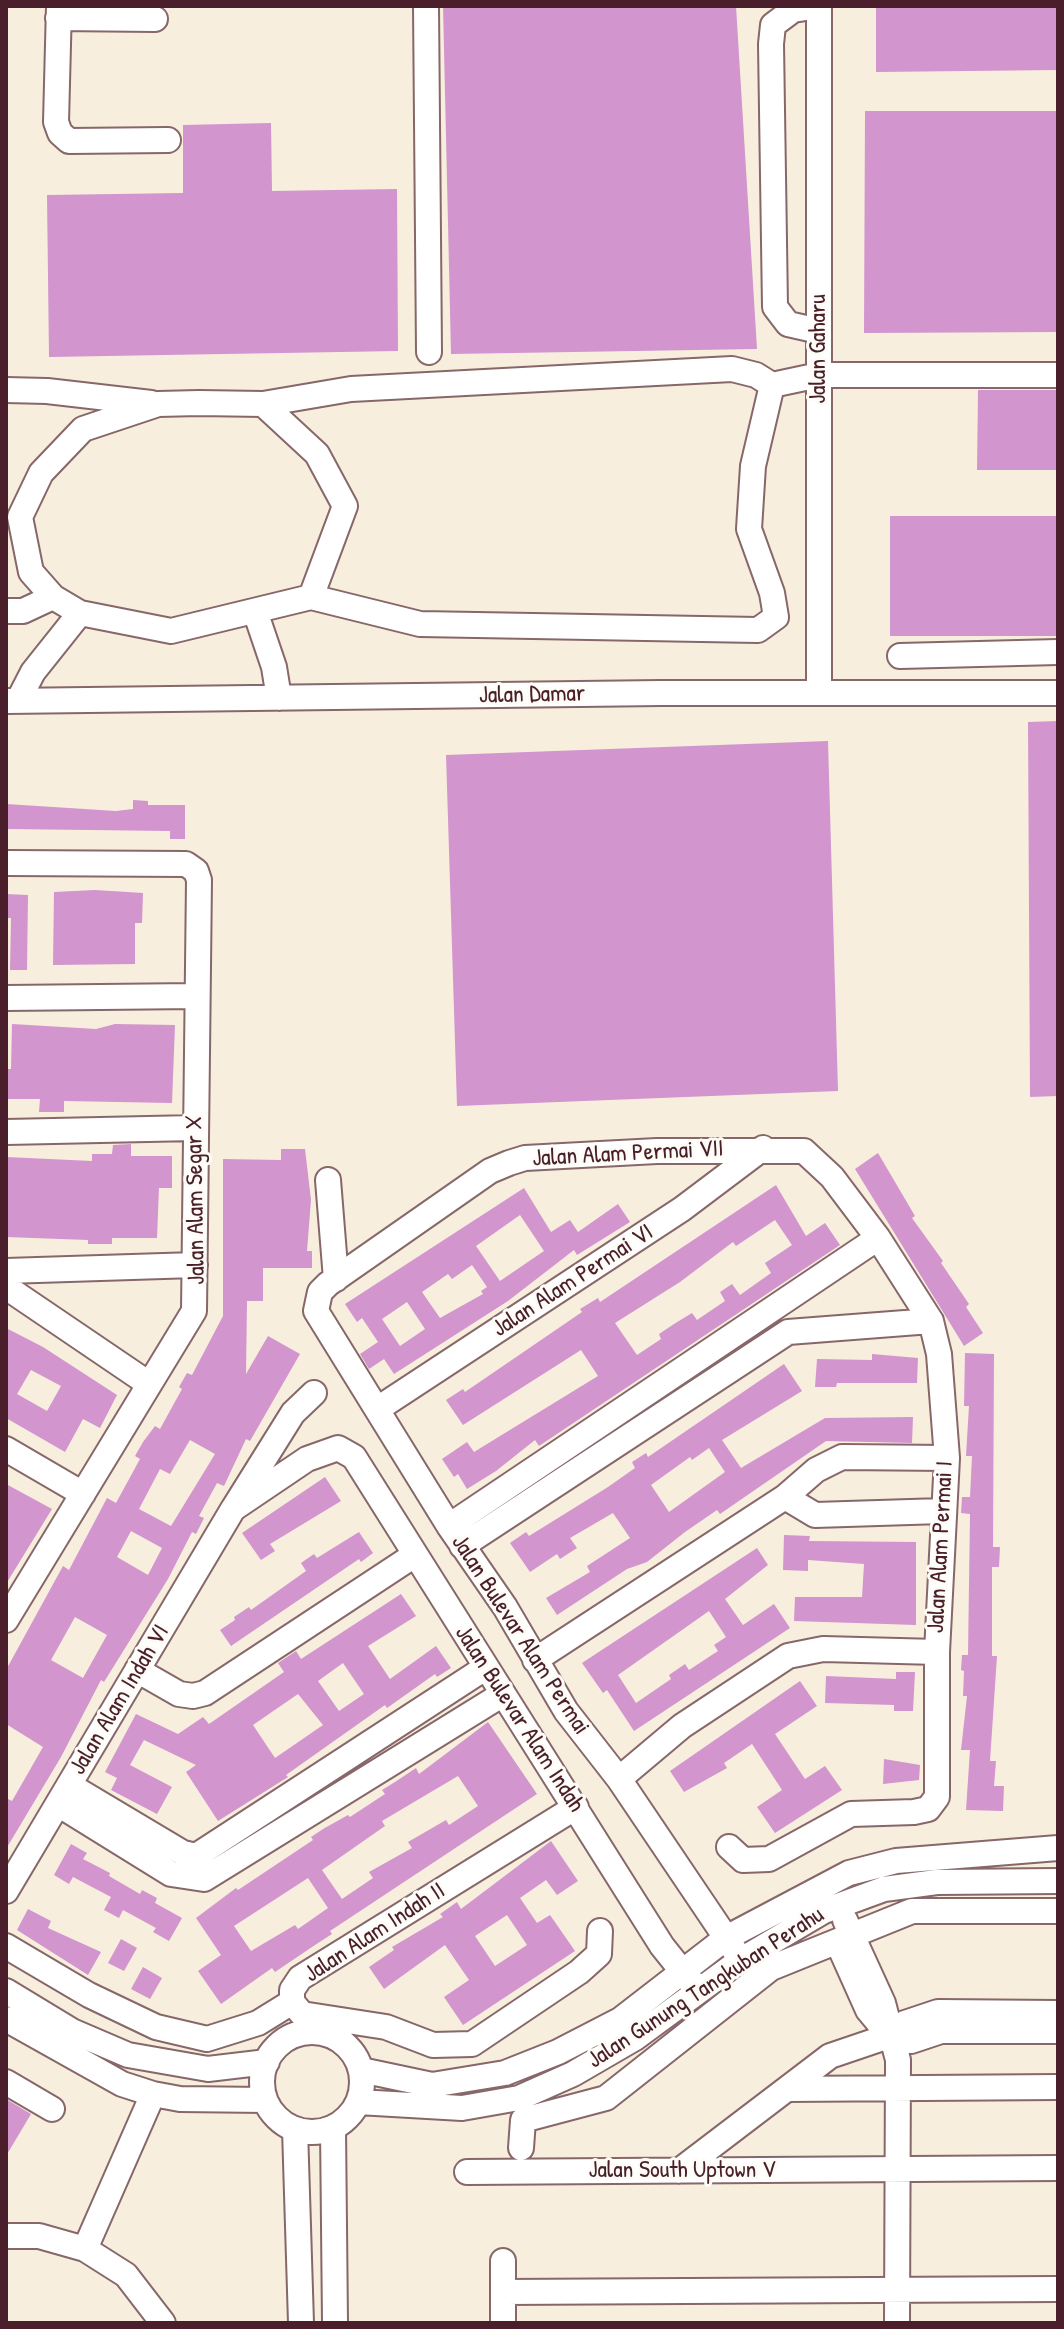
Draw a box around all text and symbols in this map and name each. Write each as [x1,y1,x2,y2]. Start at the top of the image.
street label: Jalan Gaharu [805,294,833,404]
street label: Jalan Damar [479,680,585,710]
street label: Jalan Alam Segar X [180,1115,212,1285]
street label: Jalan Alam Permai VII [532,1135,724,1173]
street label: Jalan Alam Permai VI [487,1218,659,1344]
street label: Jalan Alam Permai I [922,1460,960,1634]
street label: Jalan Bulevar Alam Permai [445,1530,595,1740]
street label: Jalan Alam Indah VI [64,1620,176,1780]
street label: Jalan Bulevar Alam Indah [448,1620,590,1818]
street label: Jalan Alam Indah II [299,1877,451,1989]
street label: Jalan Gunung Tangkuban Perahu [582,1901,830,2075]
street label: Jalan South Uptown V [589,2157,775,2185]

